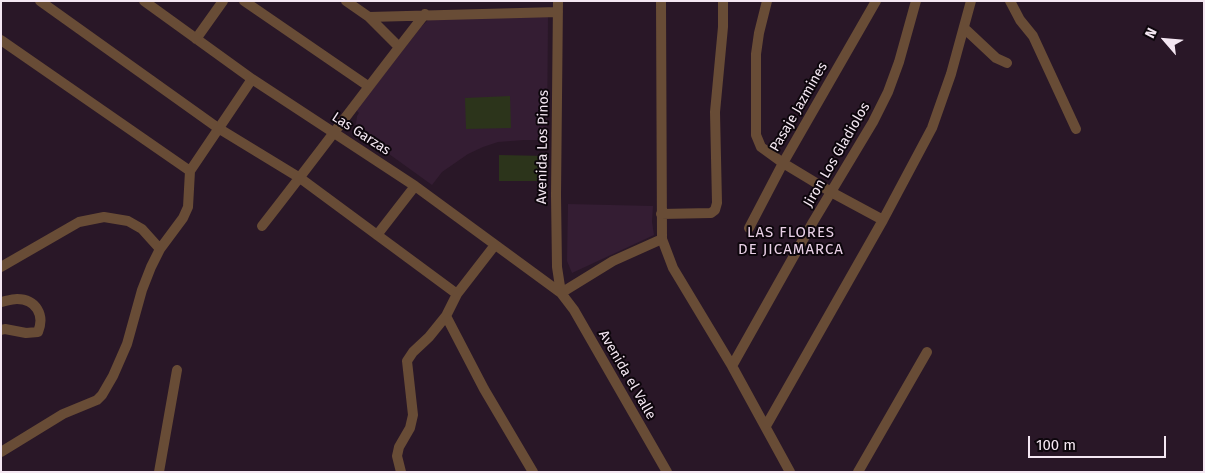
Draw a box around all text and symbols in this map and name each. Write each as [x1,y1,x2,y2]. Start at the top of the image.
north arrow [1140,15,1190,65]
text: N [1142,25,1161,41]
street label: Pasaje Jazmines [767,59,831,155]
street label: Avenida Los Pinos [534,90,552,204]
street label: Jiron Los Gladiolos [800,100,874,210]
street label: Las Garzas [329,109,393,159]
district label: LAS FLORES DE JICAMARCA [737,224,845,259]
street label: Avenida el Valle [595,327,659,423]
scale bar [1030,426,1168,458]
text: 100 m [1036,436,1076,454]

